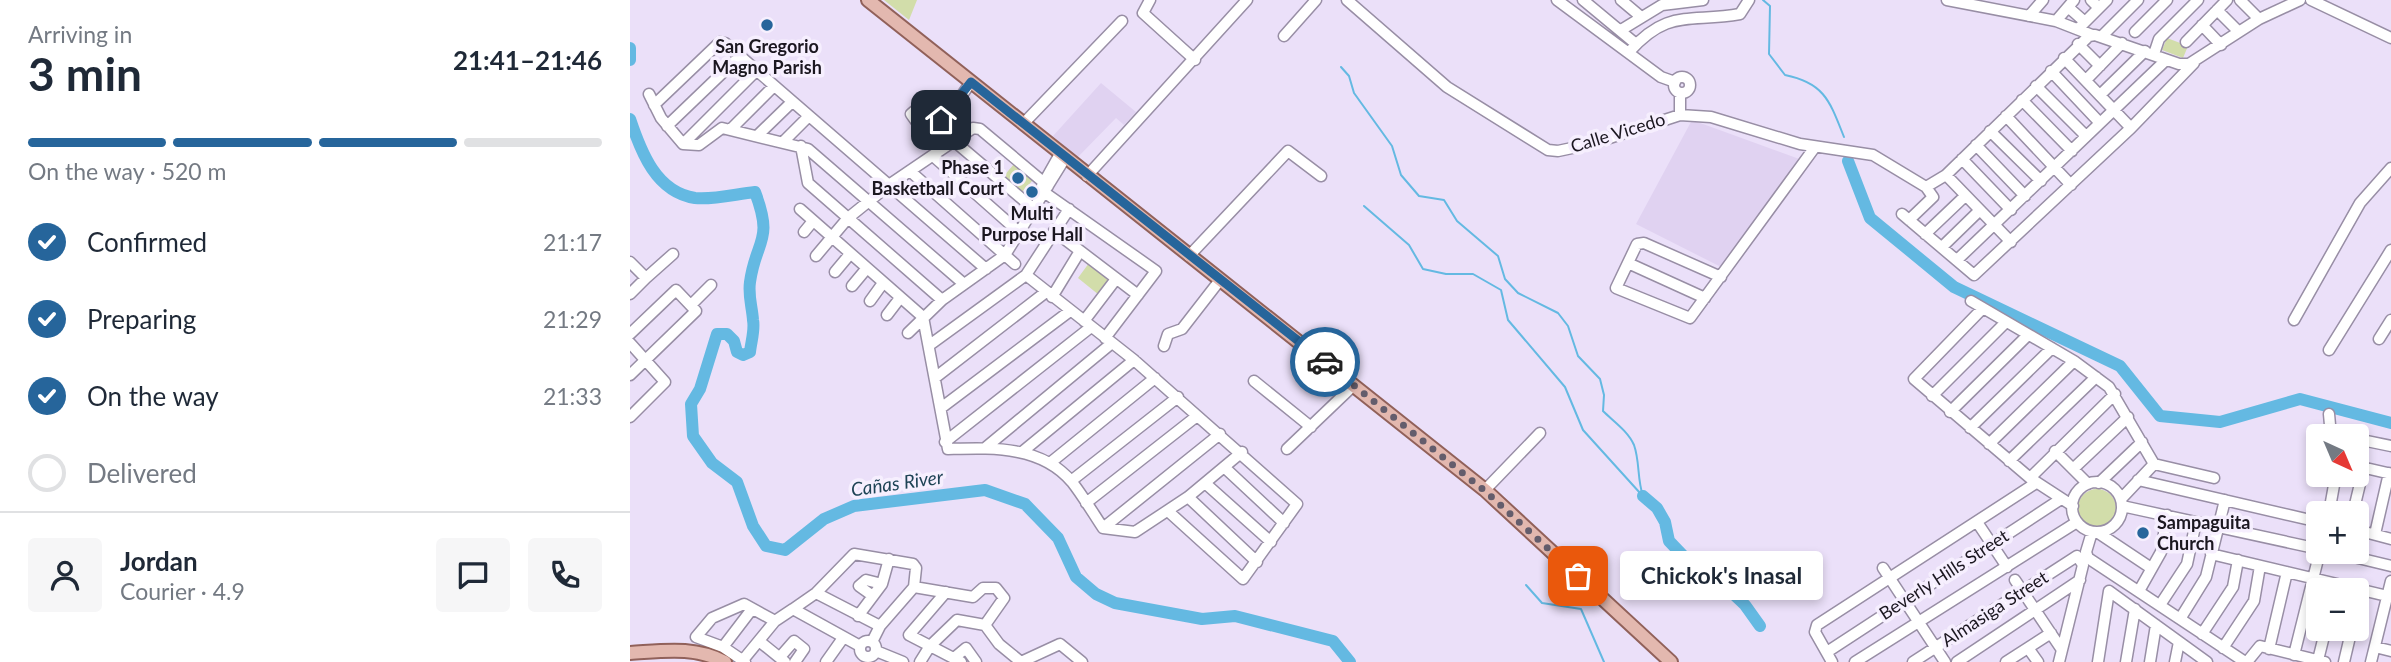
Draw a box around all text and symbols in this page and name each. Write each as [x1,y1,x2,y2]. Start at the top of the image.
marker: San Gregorio Magno Parish [759,17,775,33]
text: Arriving in [28,20,132,48]
place label: San Gregorio Magno Parish [712,35,822,78]
text: 21:41–21:46 [453,44,602,76]
text: 3 min [28,46,142,101]
pin [911,90,971,150]
icon: home [922,101,960,139]
street label: Calle Vicedo [1568,107,1668,157]
place label: Phase 1 Basketball Court [872,156,1004,199]
text: On the way · 520 m [28,157,227,185]
marker: Phase 1 Basketball Court [1010,170,1026,186]
marker: Multi Purpose Hall [1024,184,1040,200]
place label: Multi Purpose Hall [981,202,1083,245]
icon: check [28,223,66,261]
text: Confirmed [87,226,207,258]
text: 21:17 [543,228,602,256]
icon: check [28,300,66,338]
text: Preparing [87,303,196,335]
text: 21:29 [543,305,602,333]
courier [1290,327,1360,397]
icon: car [1306,343,1344,381]
icon: check [28,377,66,415]
text: On the way [87,380,219,412]
text: 21:33 [543,382,602,410]
north arrow [2306,424,2370,486]
map controls [2306,424,2369,641]
text: Delivered [87,457,197,489]
water label: Cañas River [849,465,945,500]
button: + [2306,501,2369,564]
place label: Sampaguita Church [2157,511,2250,554]
street label: Beverly Hills Street [1875,524,2013,624]
marker: Sampaguita Church [2135,525,2151,541]
button: person [28,538,102,612]
button: chat [436,538,510,612]
button: phone [528,538,602,612]
text: Jordan [120,545,198,577]
pin [1548,546,1608,606]
callout: Chickok's Inasal [1620,552,1823,600]
icon: bag [1559,557,1597,595]
text: Chickok's Inasal [1641,561,1802,589]
street label: Almasiga Street [1937,565,2052,651]
text: Courier · 4.9 [120,577,245,605]
button: − [2306,578,2369,641]

